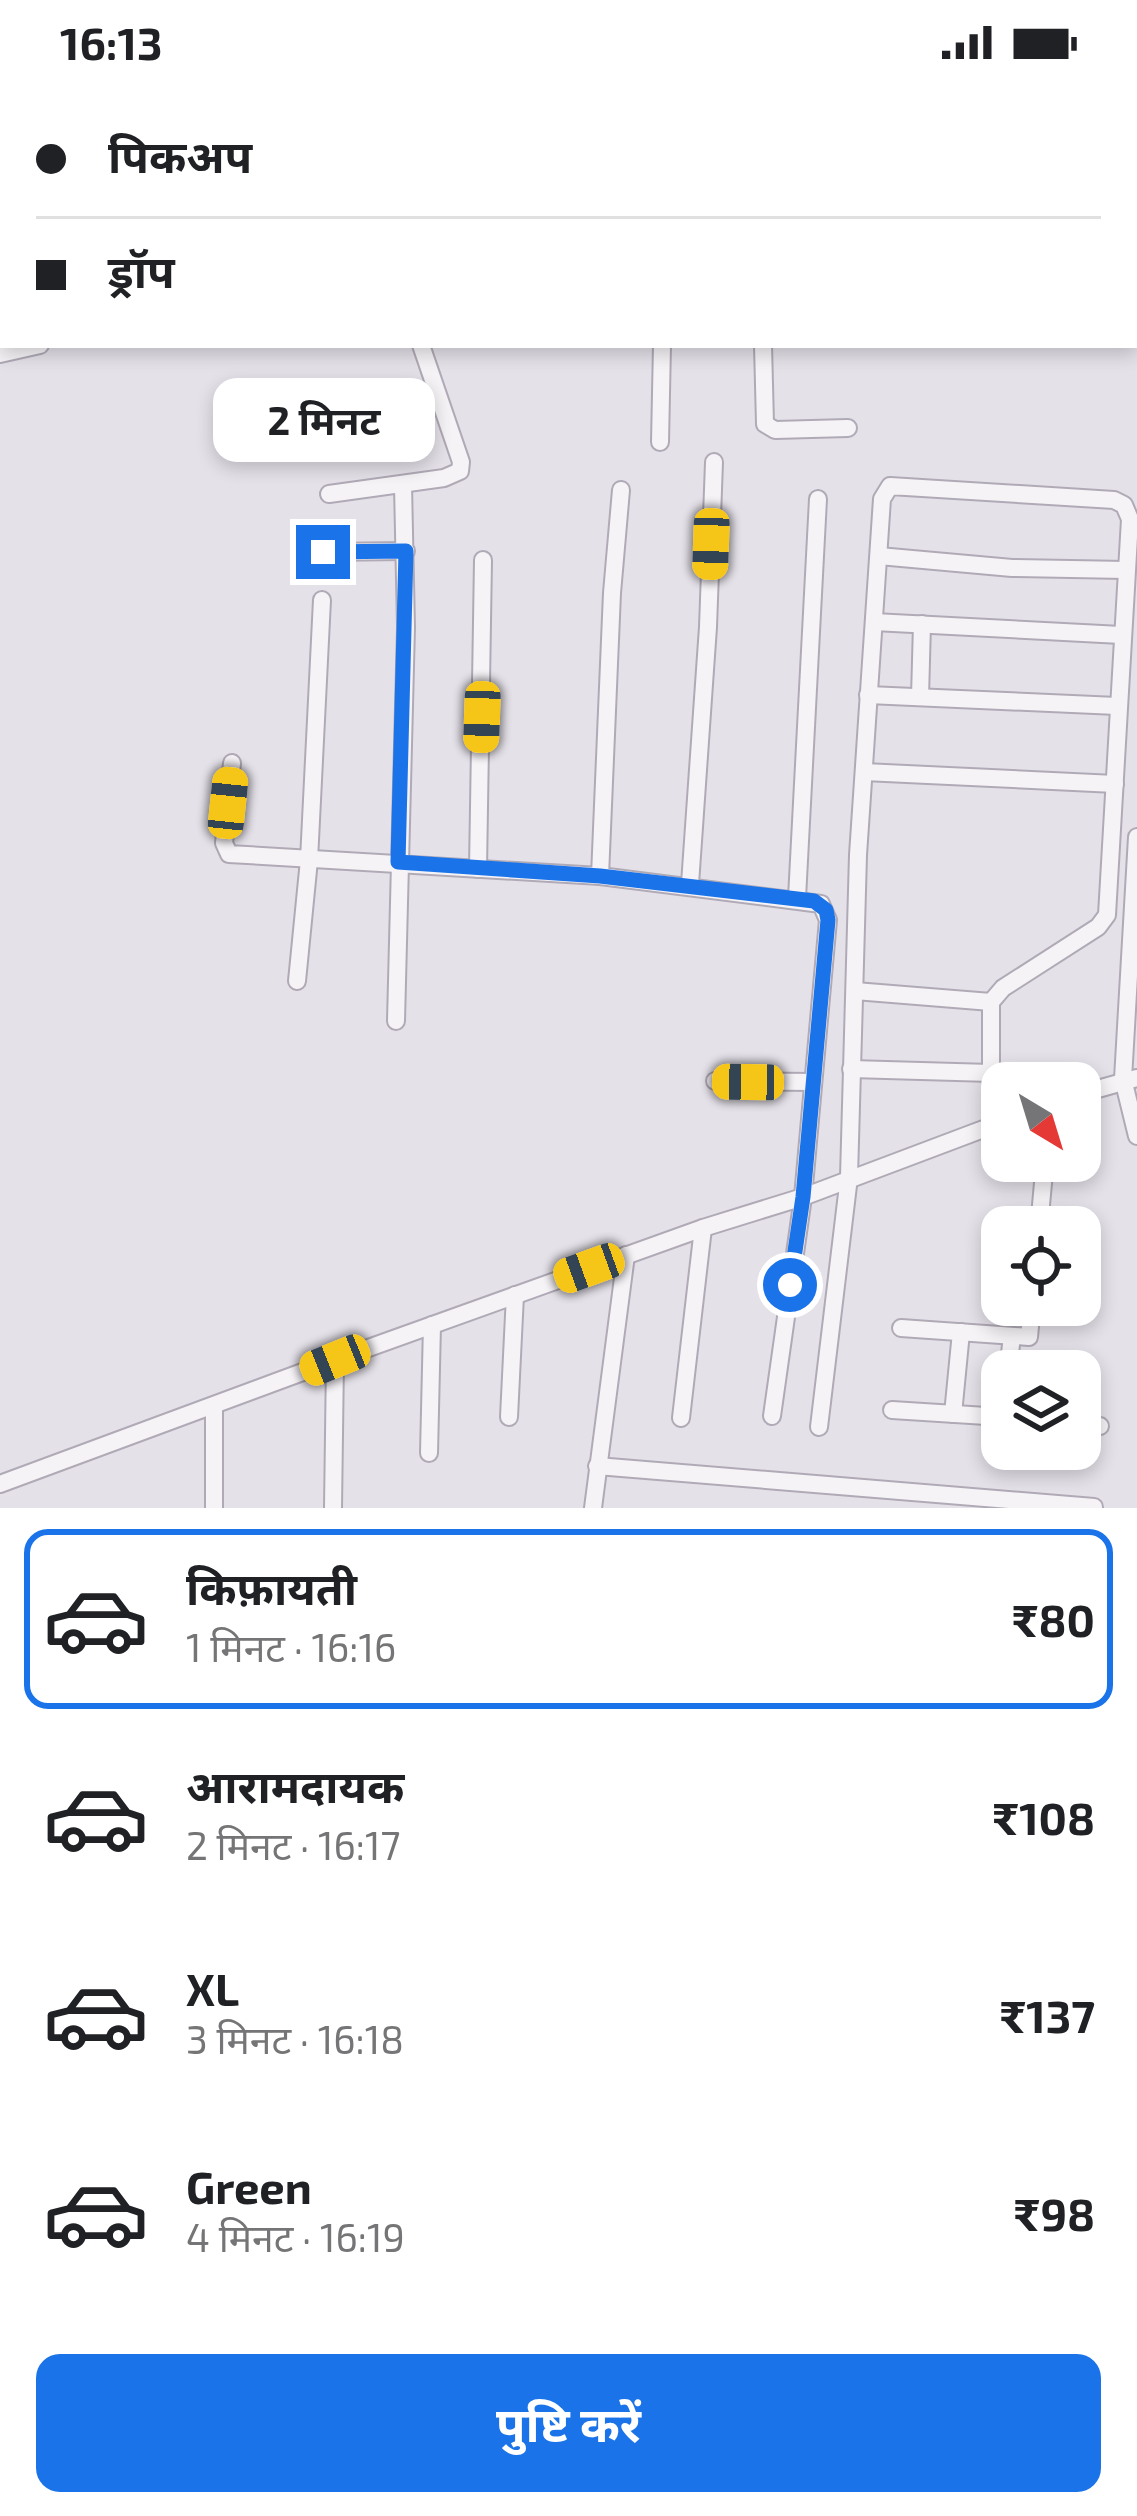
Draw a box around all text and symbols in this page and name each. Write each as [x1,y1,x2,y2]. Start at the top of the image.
text: 16:13 [60,15,163,69]
text: पिकअप [108,128,252,182]
text: ड्रॉप [108,243,175,297]
callout: 2 मिनट [212,378,434,462]
text: 2 मिनट [268,396,380,443]
car [692,507,730,581]
route end [296,525,350,579]
car [463,680,501,754]
car [206,765,250,841]
north arrow [981,1062,1101,1182]
map controls [981,1062,1101,1470]
car [712,1063,784,1101]
button: locate [981,1206,1101,1326]
car [549,1239,629,1297]
route start [763,1258,817,1312]
car [295,1330,375,1390]
button: layers [981,1350,1101,1470]
text: किफ़ायती [186,1560,357,1614]
icon: car [42,1565,150,1673]
text: ₹80 [1012,1592,1095,1646]
text: 1 मिनट · 16:16 [186,1623,396,1670]
text: आरामदायक [186,1758,404,1812]
icon: car [42,1763,150,1871]
text: ₹108 [993,1790,1095,1844]
text: 2 मिनट · 16:17 [186,1821,400,1868]
icon: car [42,1961,150,2069]
text: XL [186,1961,239,2015]
text: ₹137 [1000,1988,1095,2042]
text: 3 मिनट · 16:18 [186,2015,404,2062]
icon: car [42,2159,150,2267]
text: Green [186,2159,312,2213]
text: ₹98 [1014,2186,1095,2240]
text: 4 मिनट · 16:19 [186,2213,405,2260]
button: पुष्टि करें [36,2354,1101,2492]

